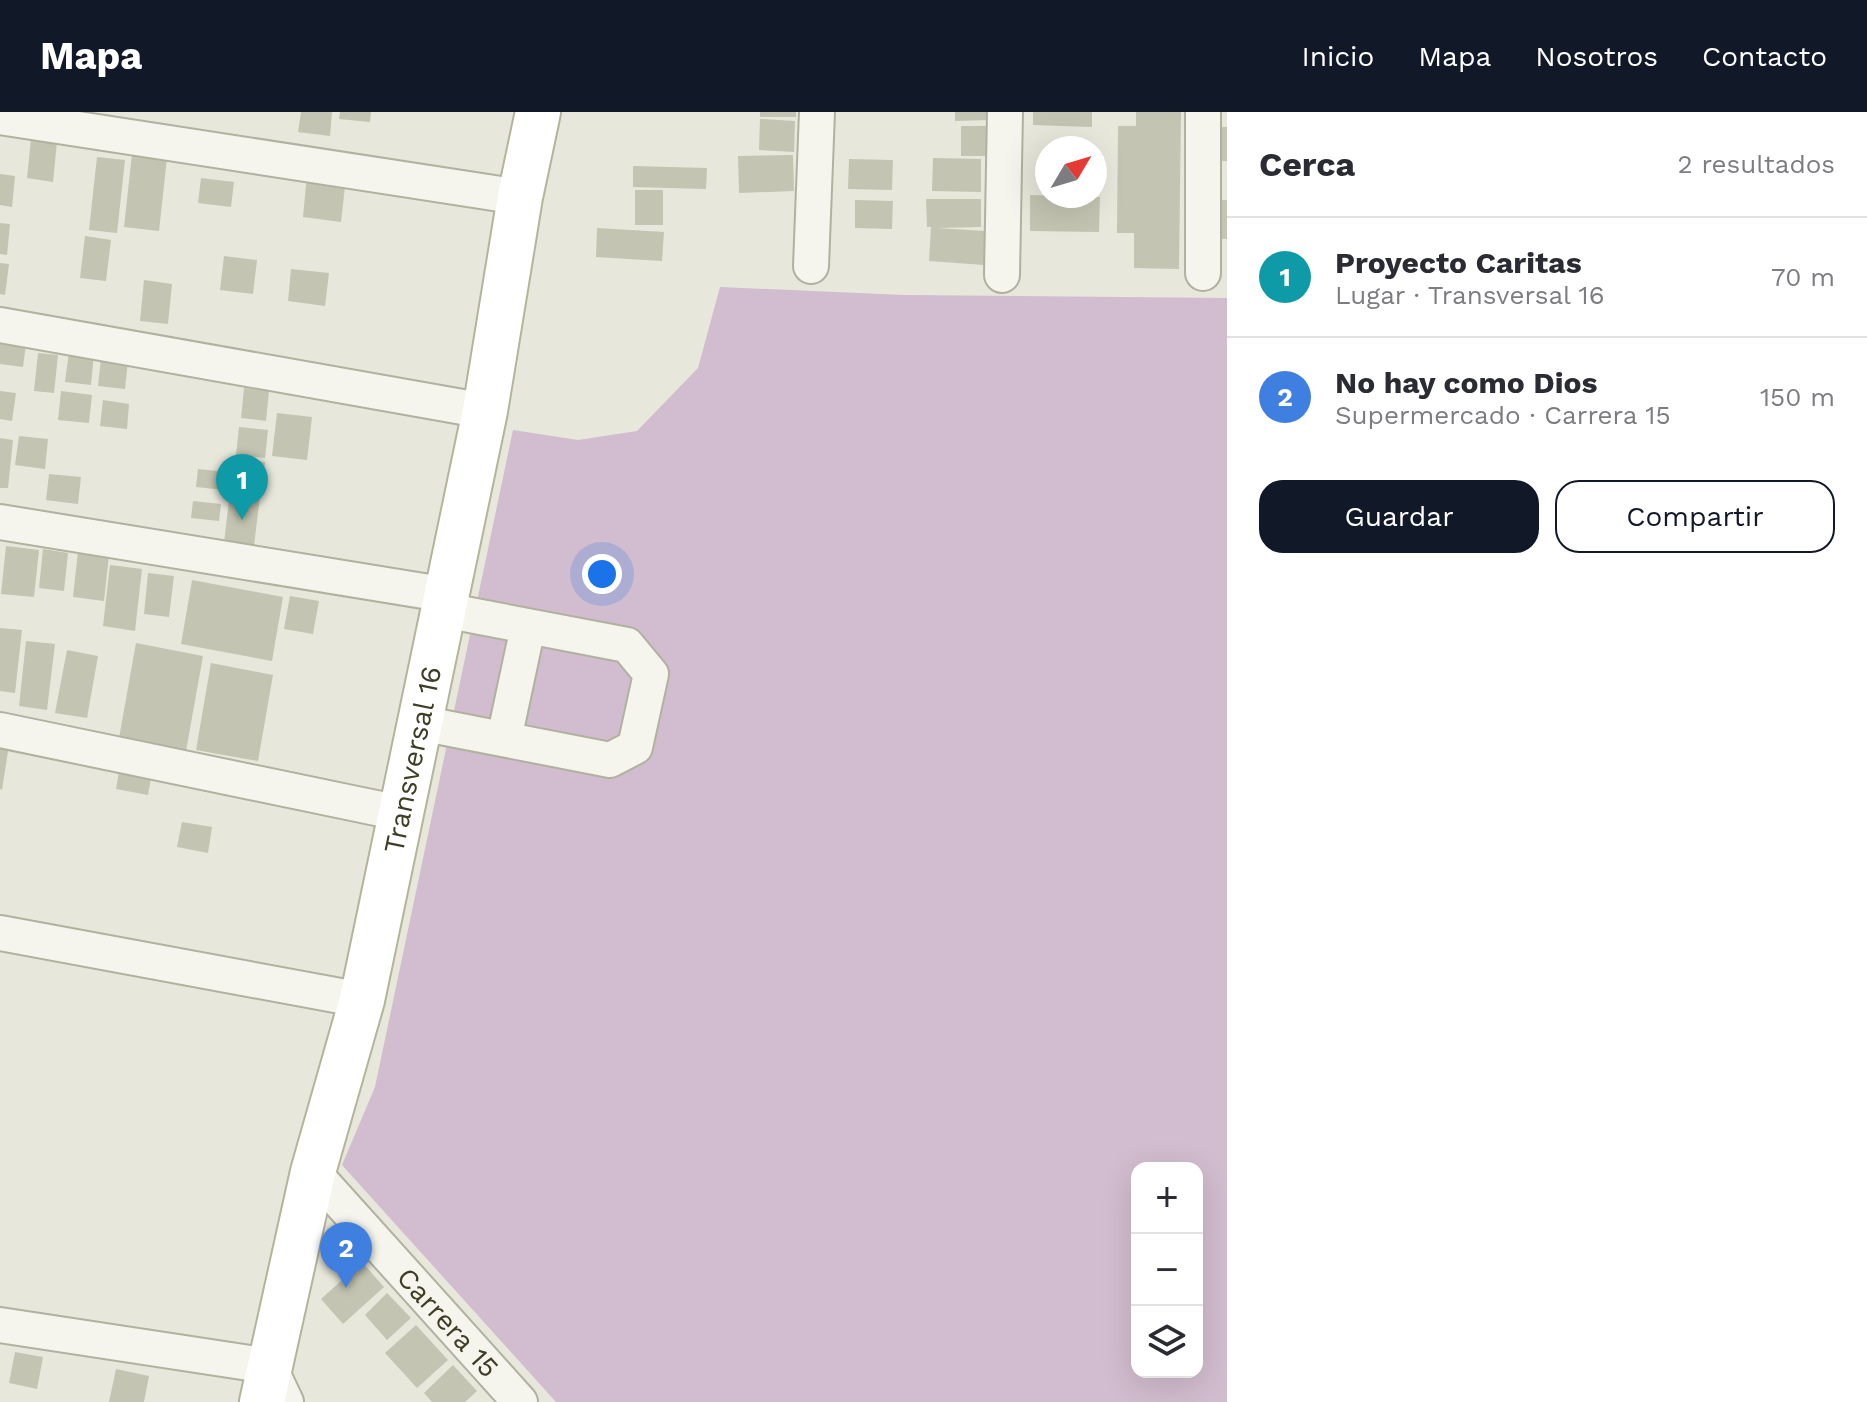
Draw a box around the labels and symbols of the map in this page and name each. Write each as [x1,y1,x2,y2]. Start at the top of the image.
north arrow [1035,136,1107,208]
pin: 1 [216,454,268,520]
your location [582,554,622,594]
street label: Transversal 16 [377,663,448,856]
pin: 2 [320,1222,372,1288]
street label: Carrera 15 [390,1261,506,1384]

